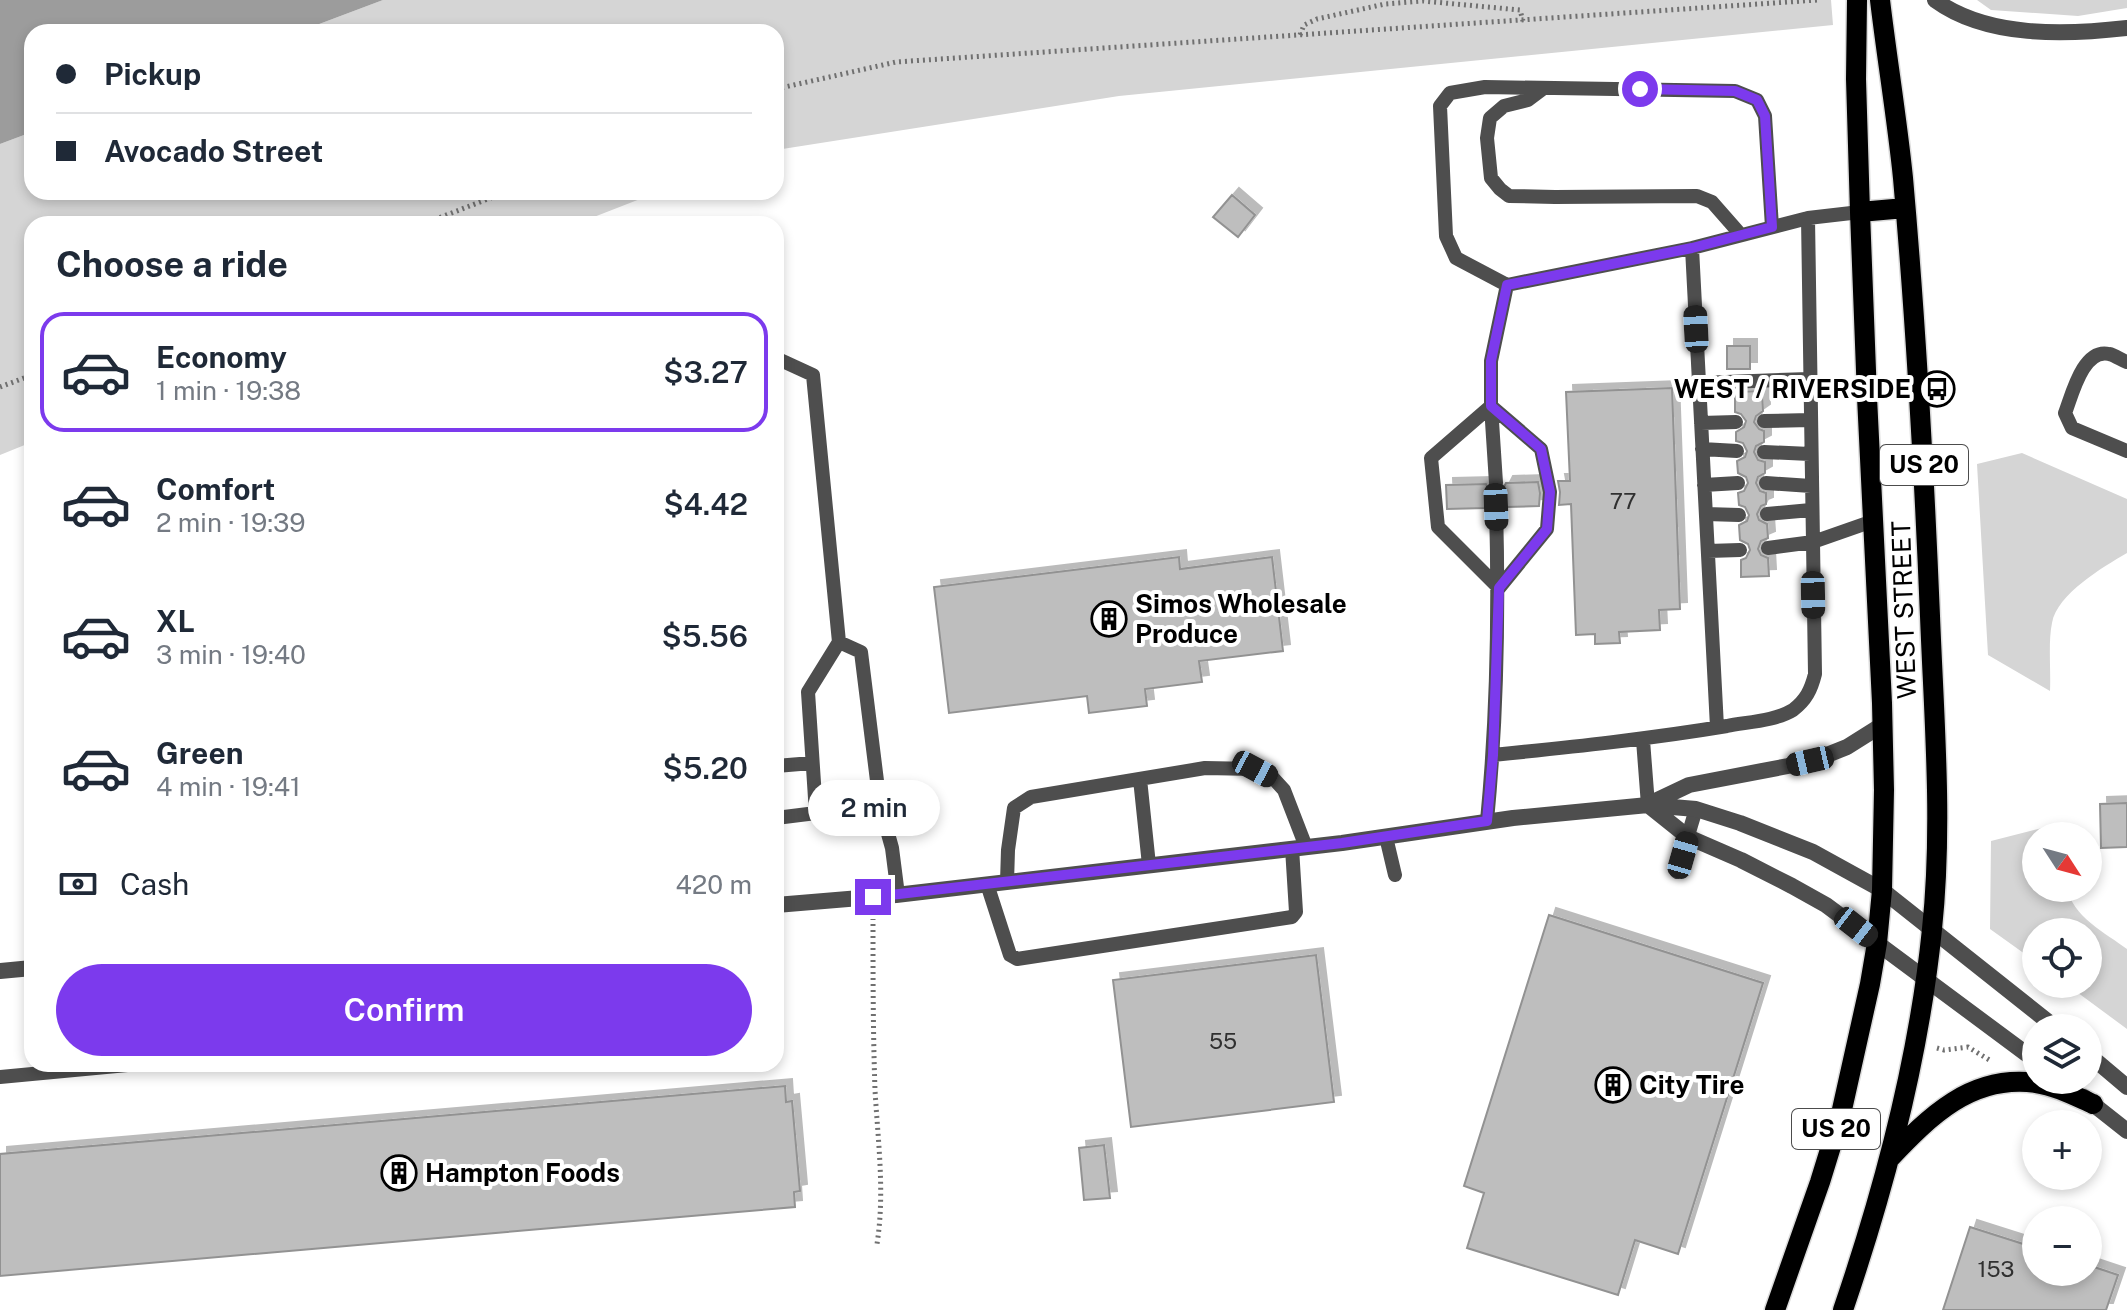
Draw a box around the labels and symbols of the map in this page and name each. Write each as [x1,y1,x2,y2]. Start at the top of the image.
route start [1622,71,1658,107]
car [1683,304,1709,354]
bus stop icon: WEST / RIVERSIDE [1918,370,1956,408]
place label: WEST / RIVERSIDE [1674,373,1911,404]
road number: US 20 [1880,445,1968,485]
car [1483,483,1509,531]
house number: 77 [1610,488,1636,514]
street label: WEST STREET [1885,520,1922,700]
car [1801,571,1825,619]
place label: Simos Wholesale Produce [1135,588,1347,649]
building icon: Simos Wholesale Produce [1090,600,1128,638]
car [1784,744,1836,778]
car [1228,747,1282,791]
callout: 2 min [807,781,939,837]
north arrow [2022,822,2102,902]
car [1665,829,1701,881]
route end [855,879,891,915]
car [1830,903,1882,951]
house number: 55 [1209,1028,1237,1054]
building icon: City Tire [1594,1066,1632,1104]
place label: City Tire [1639,1069,1744,1100]
road number: US 20 [1792,1109,1880,1149]
building icon: Hampton Foods [380,1154,418,1192]
place label: Hampton Foods [425,1157,620,1188]
house number: 153 [1978,1256,2014,1282]

